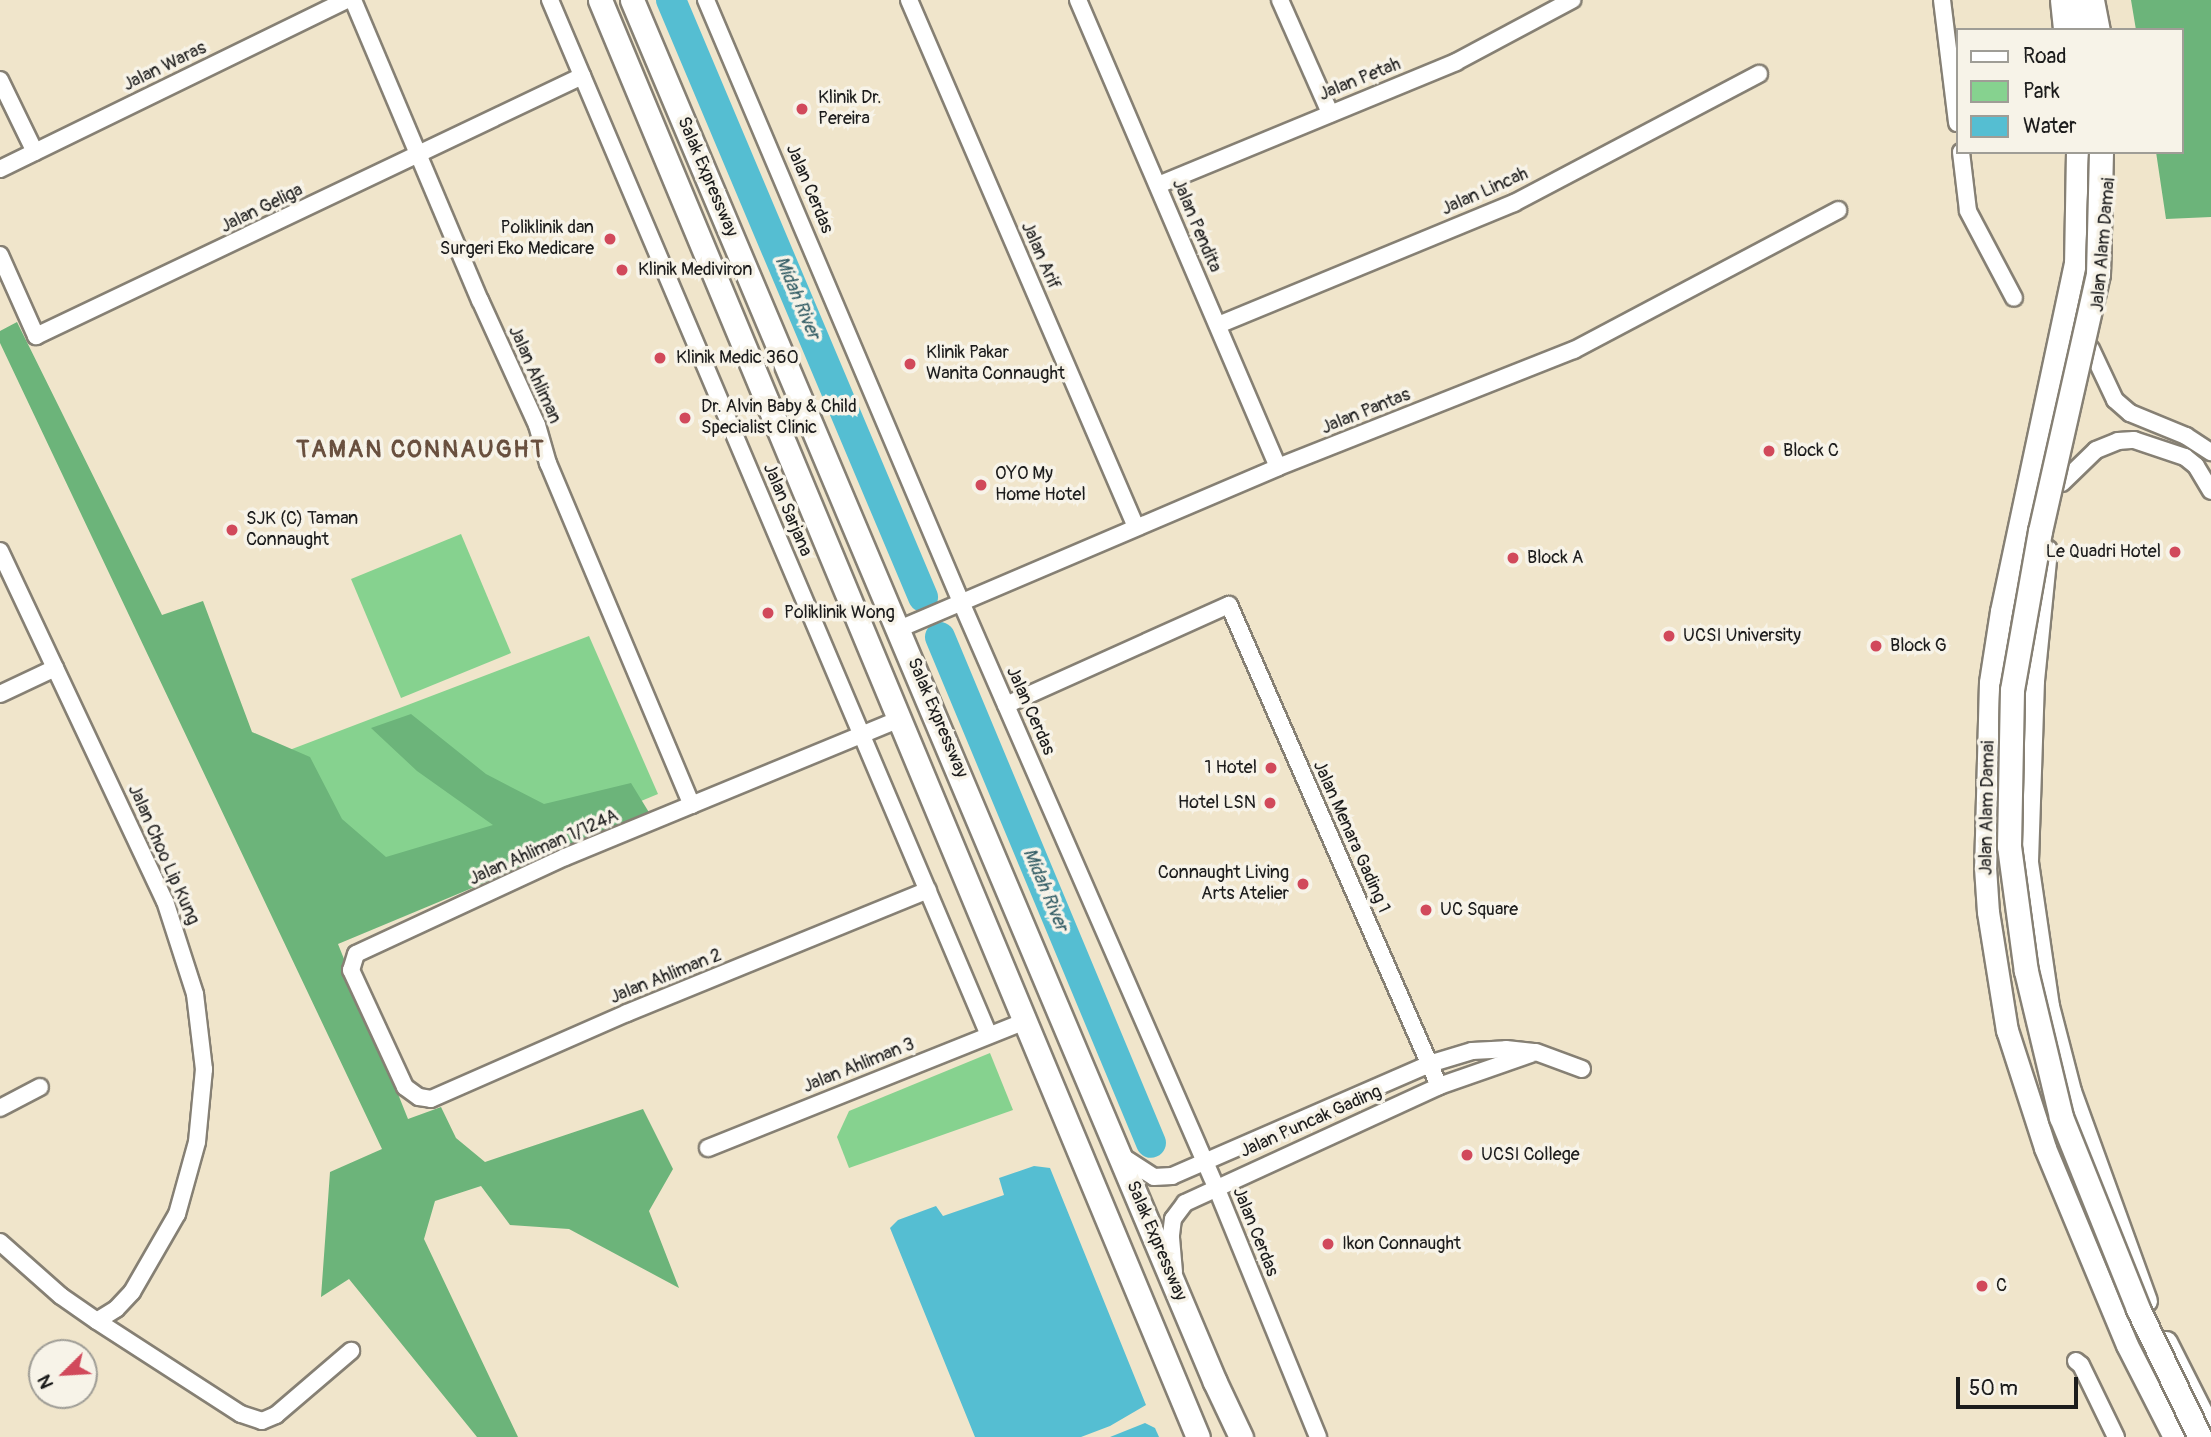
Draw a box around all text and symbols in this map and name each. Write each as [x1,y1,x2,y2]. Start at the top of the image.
legend [1955,28,2183,154]
street label: Jalan Waras [120,38,210,96]
text: Road [2023,43,2067,70]
street label: Jalan Petah [1316,54,1404,106]
text: Park [2023,78,2060,105]
place label: Klinik Dr. Pereira [818,88,882,130]
marker: Klinik Dr. Pereira [792,99,812,119]
text: Water [2023,113,2076,140]
street label: Salak Expressway [672,114,742,240]
street label: Jalan Cerdas [781,141,837,237]
street label: Jalan Lincah [1438,163,1532,221]
street label: Jalan Pendita [1167,176,1225,276]
street label: Jalan Alam Damai [2087,177,2121,313]
street label: Jalan Geliga [217,180,307,238]
place label: Poliklinik dan Surgeri Eko Medicare [440,218,594,260]
street label: Jalan Arif [1016,219,1064,293]
marker: Poliklinik dan Surgeri Eko Medicare [600,229,620,249]
water label: Midah River [769,253,825,343]
place label: Klinik Mediviron [638,259,752,281]
marker: Klinik Mediviron [612,260,632,280]
street label: Jalan Ahliman [503,323,565,427]
place label: Klinik Pakar Wanita Connaught [926,343,1065,386]
place label: Klinik Medic 360 [676,347,799,369]
marker: Klinik Medic 360 [650,348,670,368]
marker: Klinik Pakar Wanita Connaught [900,354,920,374]
street label: Jalan Pantas [1318,384,1414,440]
place label: Dr. Alvin Baby & Child Specialist Clinic [701,397,857,440]
marker: Dr. Alvin Baby & Child Specialist Clinic [675,408,695,428]
district label: TAMAN CONNAUGHT [298,436,544,464]
place label: Block C [1783,440,1839,462]
marker: Block C [1761,443,1777,459]
street label: Jalan Sarjana [758,460,816,560]
place label: OYO My Home Hotel [995,464,1086,506]
marker: OYO My Home Hotel [973,477,989,493]
place label: SJK (C) Taman Connaught [246,509,358,552]
marker: SJK (C) Taman Connaught [224,522,240,538]
place label: Le Quadri Hotel [2046,541,2161,563]
marker: Le Quadri Hotel [2167,544,2183,560]
place label: Block A [1527,547,1583,569]
marker: Block A [1505,550,1521,566]
place label: Poliklinik Wong [784,602,895,624]
marker: Poliklinik Wong [758,603,778,623]
place label: UCSI University [1683,625,1801,647]
marker: UCSI University [1661,628,1677,644]
place label: Block G [1890,635,1947,657]
marker: Block G [1868,638,1884,654]
street label: Salak Expressway [902,655,972,781]
street label: Jalan Cerdas [1001,663,1059,759]
street label: Jalan Alam Damai [1976,741,2000,875]
place label: 1 Hotel [1205,757,1257,779]
street label: Jalan Menara Gading 1 [1308,758,1394,916]
marker: 1 Hotel [1263,760,1279,776]
street label: Jalan Choo Lip Kung [122,782,204,928]
place label: Hotel LSN [1178,792,1256,814]
marker: Hotel LSN [1262,795,1278,811]
street label: Jalan Ahliman 1/124A [466,805,622,891]
water label: Midah River [1017,845,1073,935]
place label: Connaught Living Arts Atelier [1158,863,1289,906]
marker: Connaught Living Arts Atelier [1295,876,1311,892]
place label: UC Square [1440,899,1518,921]
marker: UC Square [1418,902,1434,918]
street label: Jalan Ahliman 2 [607,945,725,1009]
street label: Jalan Ahliman 3 [800,1034,918,1098]
street label: Jalan Puncak Gading [1237,1081,1385,1163]
place label: UCSI College [1481,1144,1580,1166]
marker: UCSI College [1459,1147,1475,1163]
street label: Salak Expressway [1121,1178,1191,1304]
street label: Jalan Cerdas [1227,1184,1283,1280]
place label: Ikon Connaught [1342,1233,1461,1255]
marker: Ikon Connaught [1320,1236,1336,1252]
place label: C [1996,1275,2007,1297]
marker: C [1974,1278,1990,1294]
north arrow [28,1339,98,1409]
scale bar [1959,1364,2082,1408]
text: N [32,1371,59,1392]
text: 50 m [1969,1375,2018,1402]

